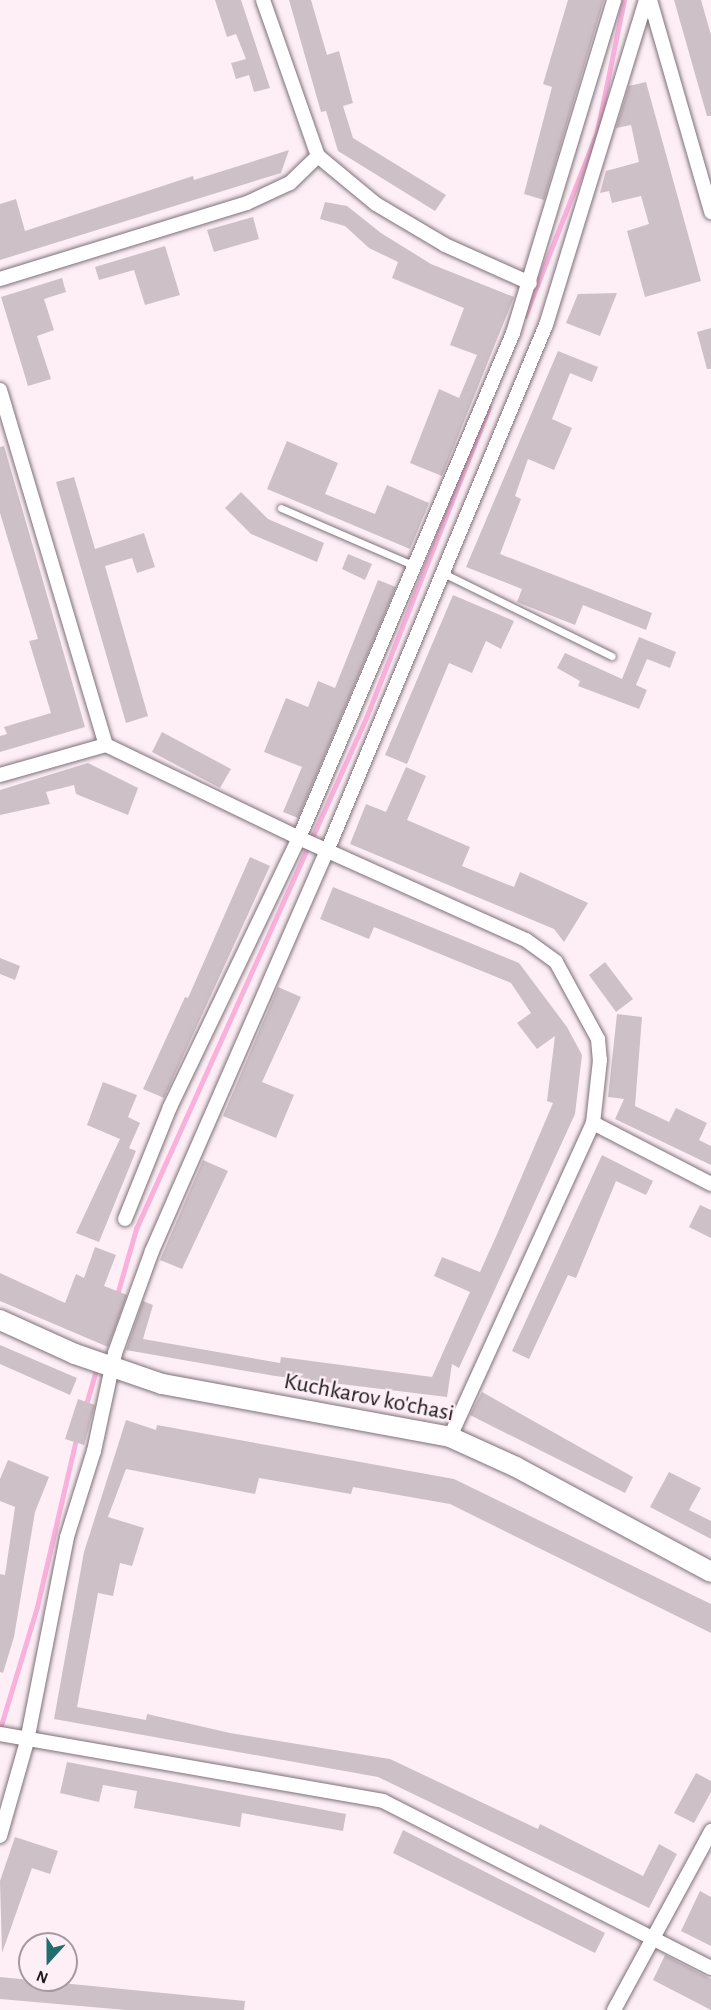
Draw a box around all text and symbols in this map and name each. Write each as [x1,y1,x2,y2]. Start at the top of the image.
street label: Kuchkarov ko'chasi [281,1367,457,1429]
north arrow [18,1932,78,1992]
text: N [34,1967,50,1986]

